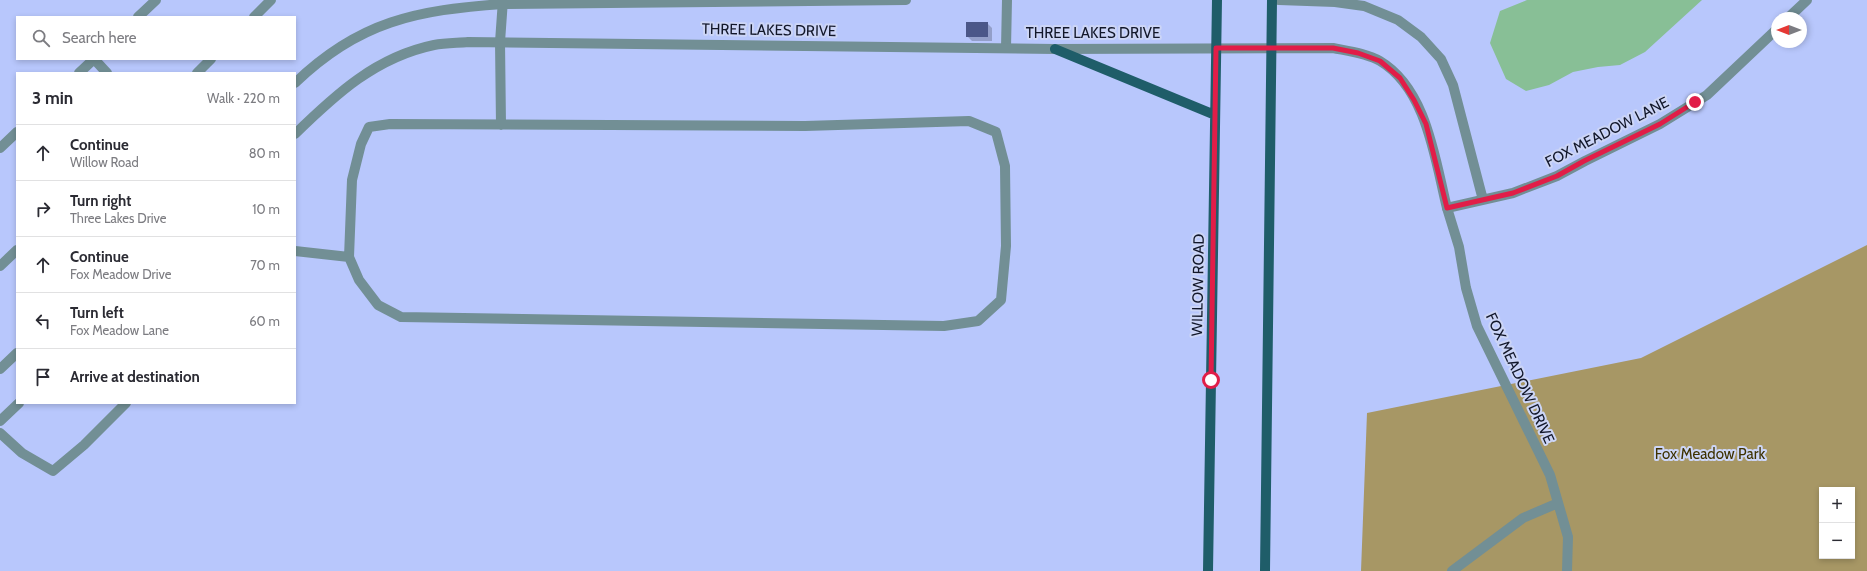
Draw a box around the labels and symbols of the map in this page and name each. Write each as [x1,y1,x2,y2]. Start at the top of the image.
north arrow [1771,12,1807,48]
street label: THREE LAKES DRIVE [702,20,836,40]
street label: THREE LAKES DRIVE [1026,24,1160,42]
street label: FOX MEADOW LANE [1542,93,1672,171]
route end [1686,93,1704,111]
street label: WILLOW ROAD [1188,234,1208,336]
street label: FOX MEADOW DRIVE [1482,310,1558,446]
route start [1202,371,1220,389]
park label: Fox Meadow Park [1655,445,1765,463]

